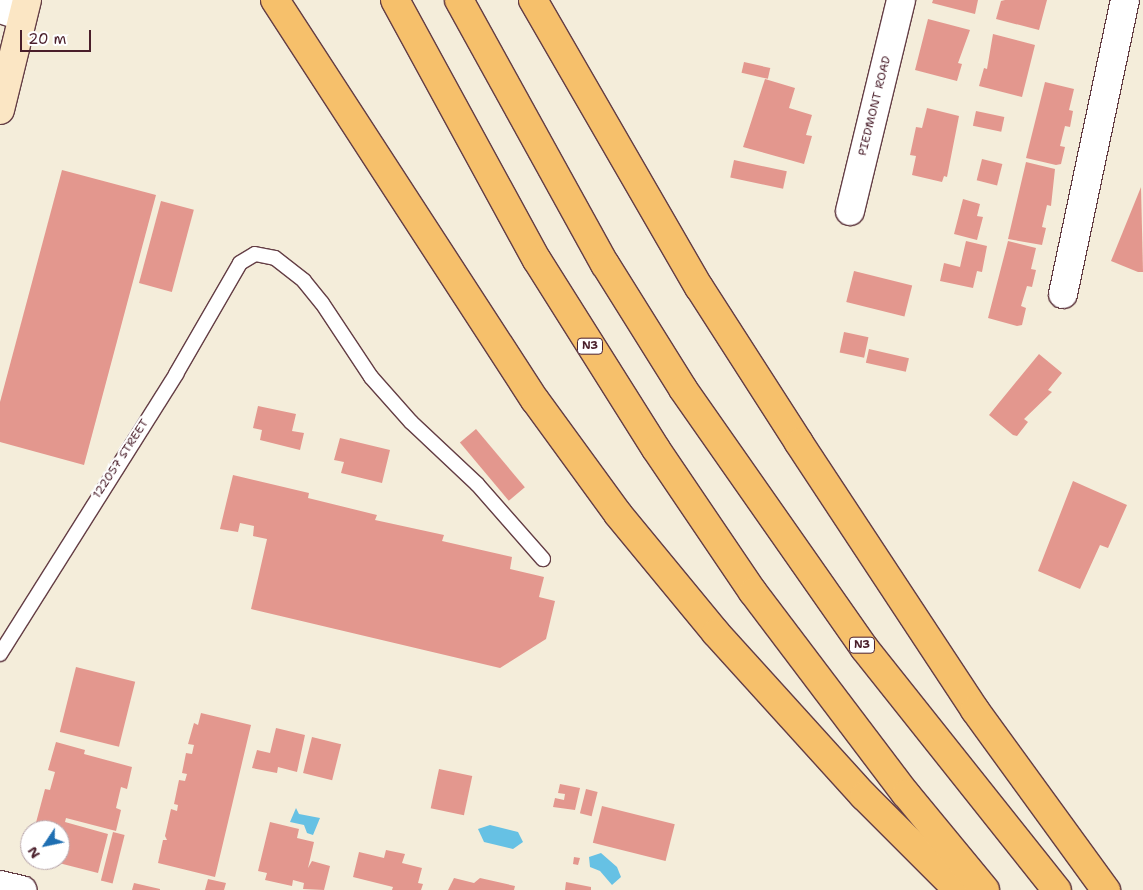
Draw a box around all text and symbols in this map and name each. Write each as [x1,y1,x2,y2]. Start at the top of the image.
scale bar [22,20,94,52]
text: 20 m [28,29,67,49]
street label: PIEDMONT ROAD [856,55,894,157]
road number: N3 [576,338,604,354]
street label: 122057 STREET [90,417,152,501]
road number: N3 [848,636,876,654]
north arrow [20,820,70,870]
text: N [23,843,44,862]

